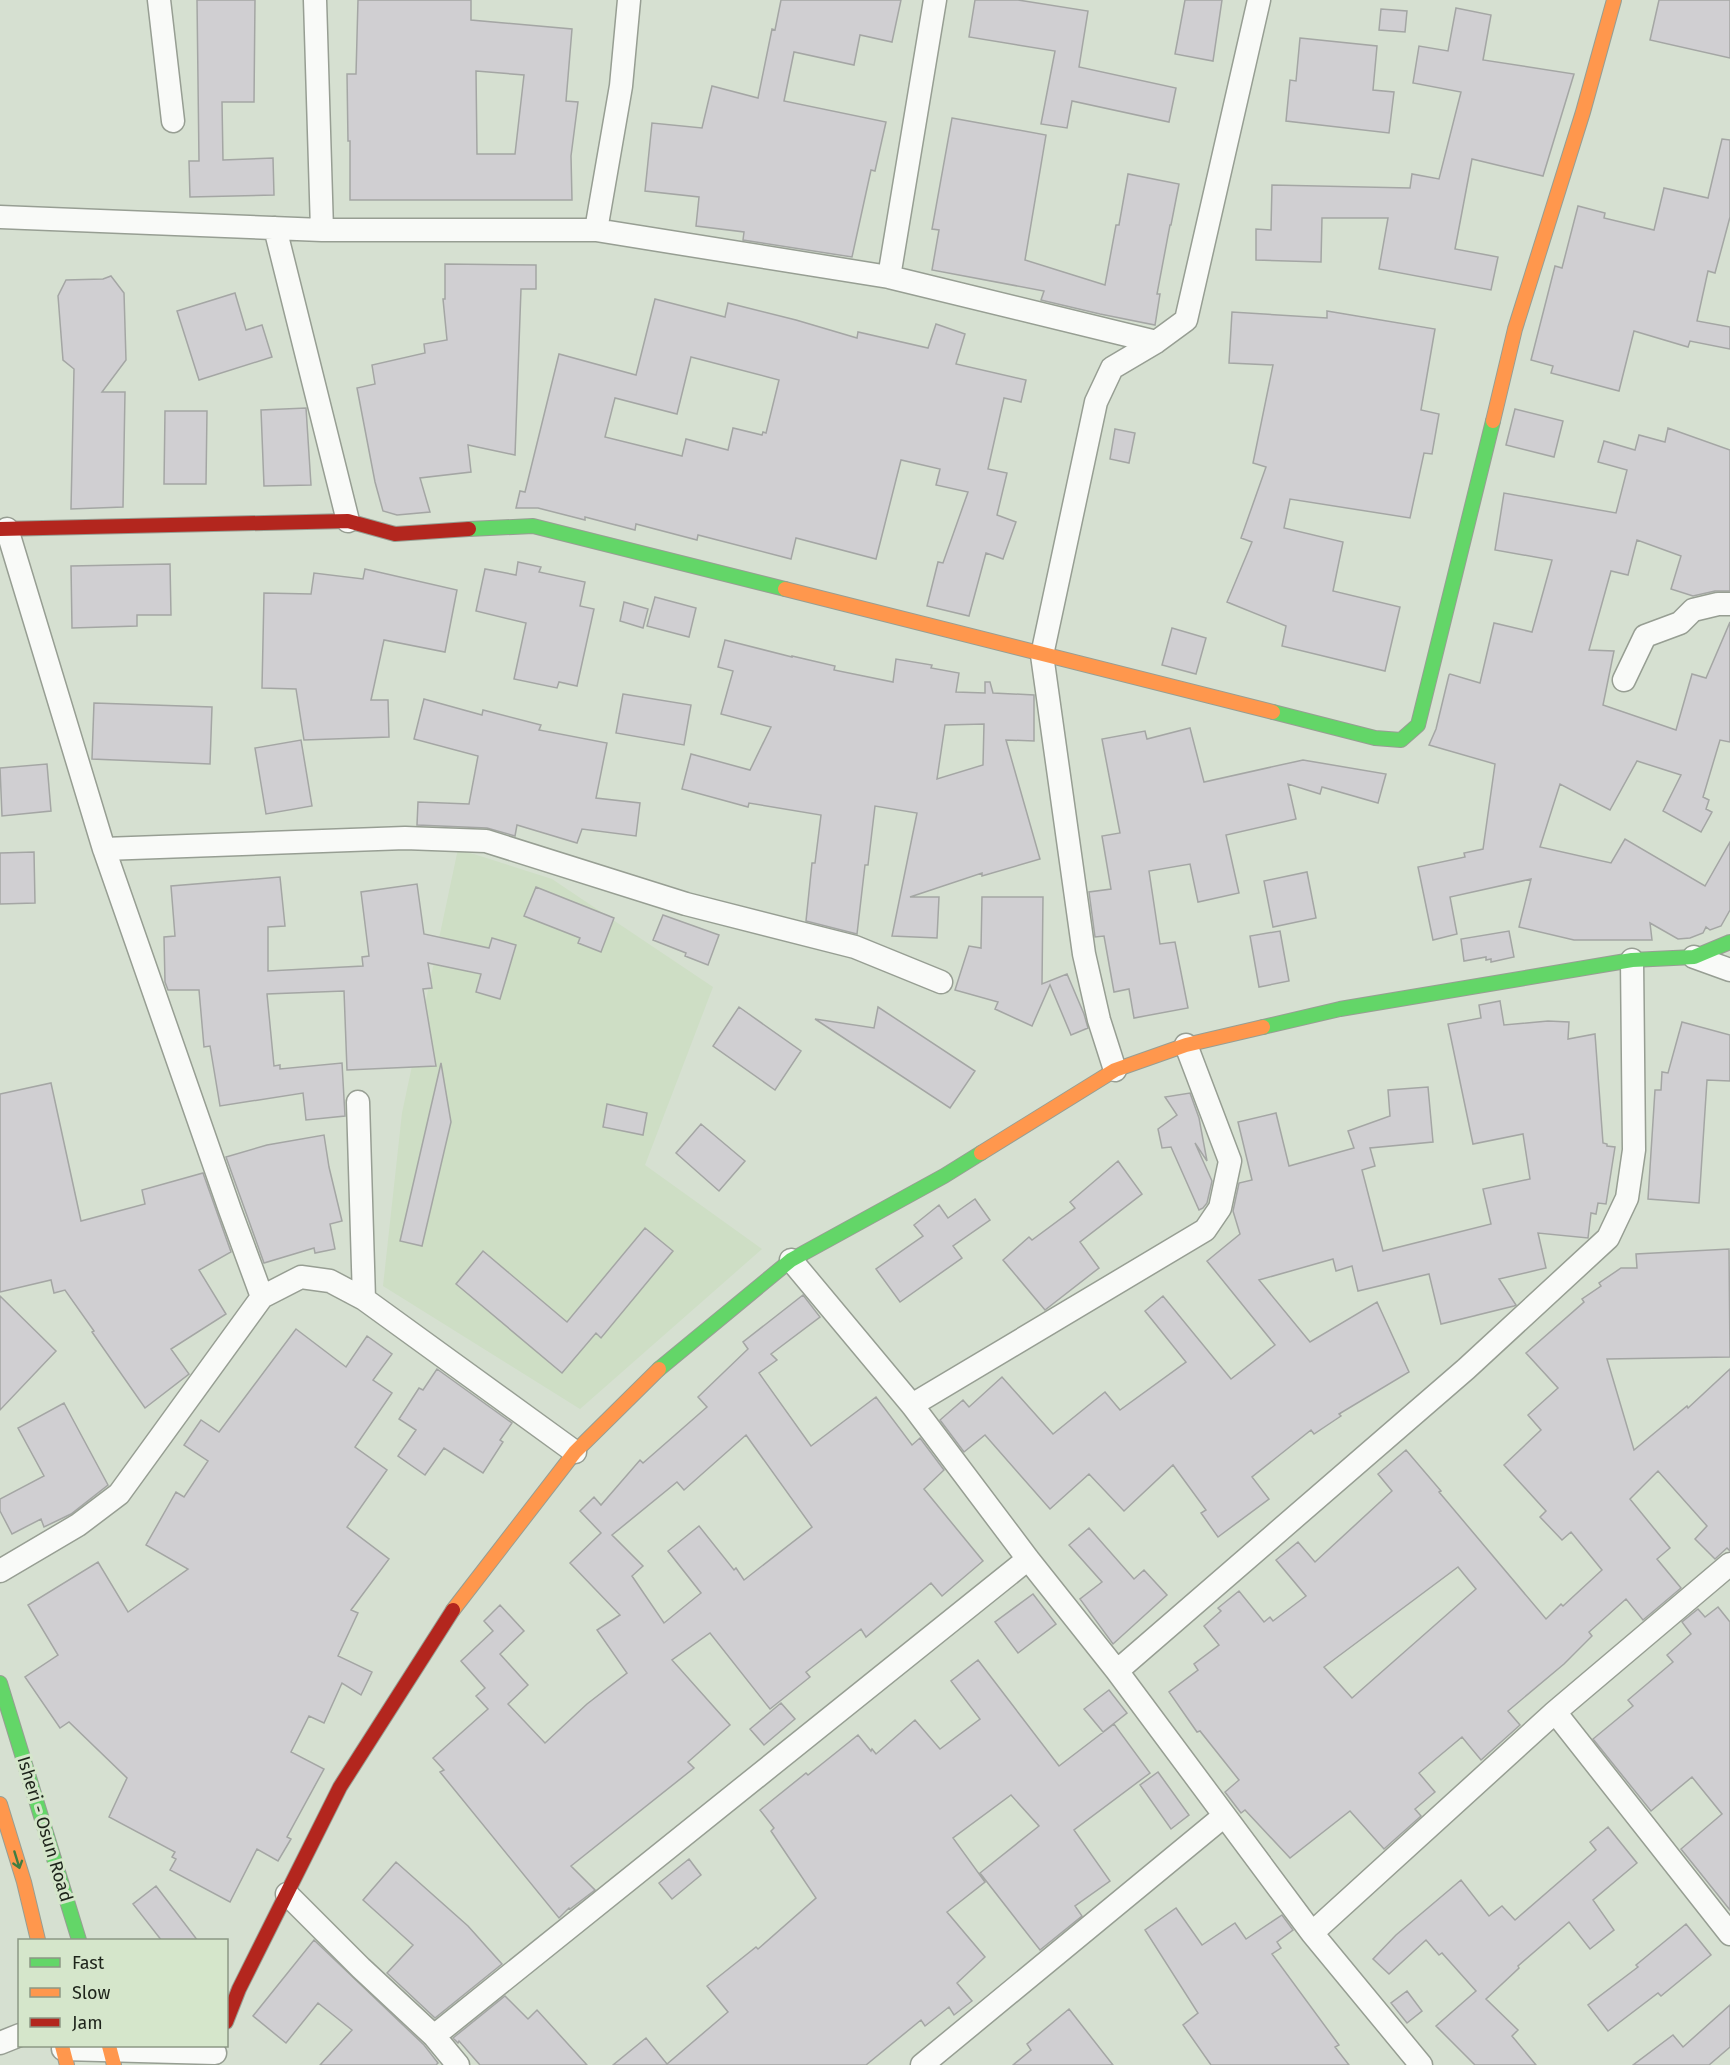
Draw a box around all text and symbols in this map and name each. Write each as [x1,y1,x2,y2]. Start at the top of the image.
street label: Isheri - Osun Road [12,1754,78,1904]
one-way arrow [12,1850,23,1869]
legend [18,1939,228,2047]
text: Fast [72,1952,105,1974]
text: Slow [72,1982,111,2004]
text: Jam [72,2012,103,2034]

